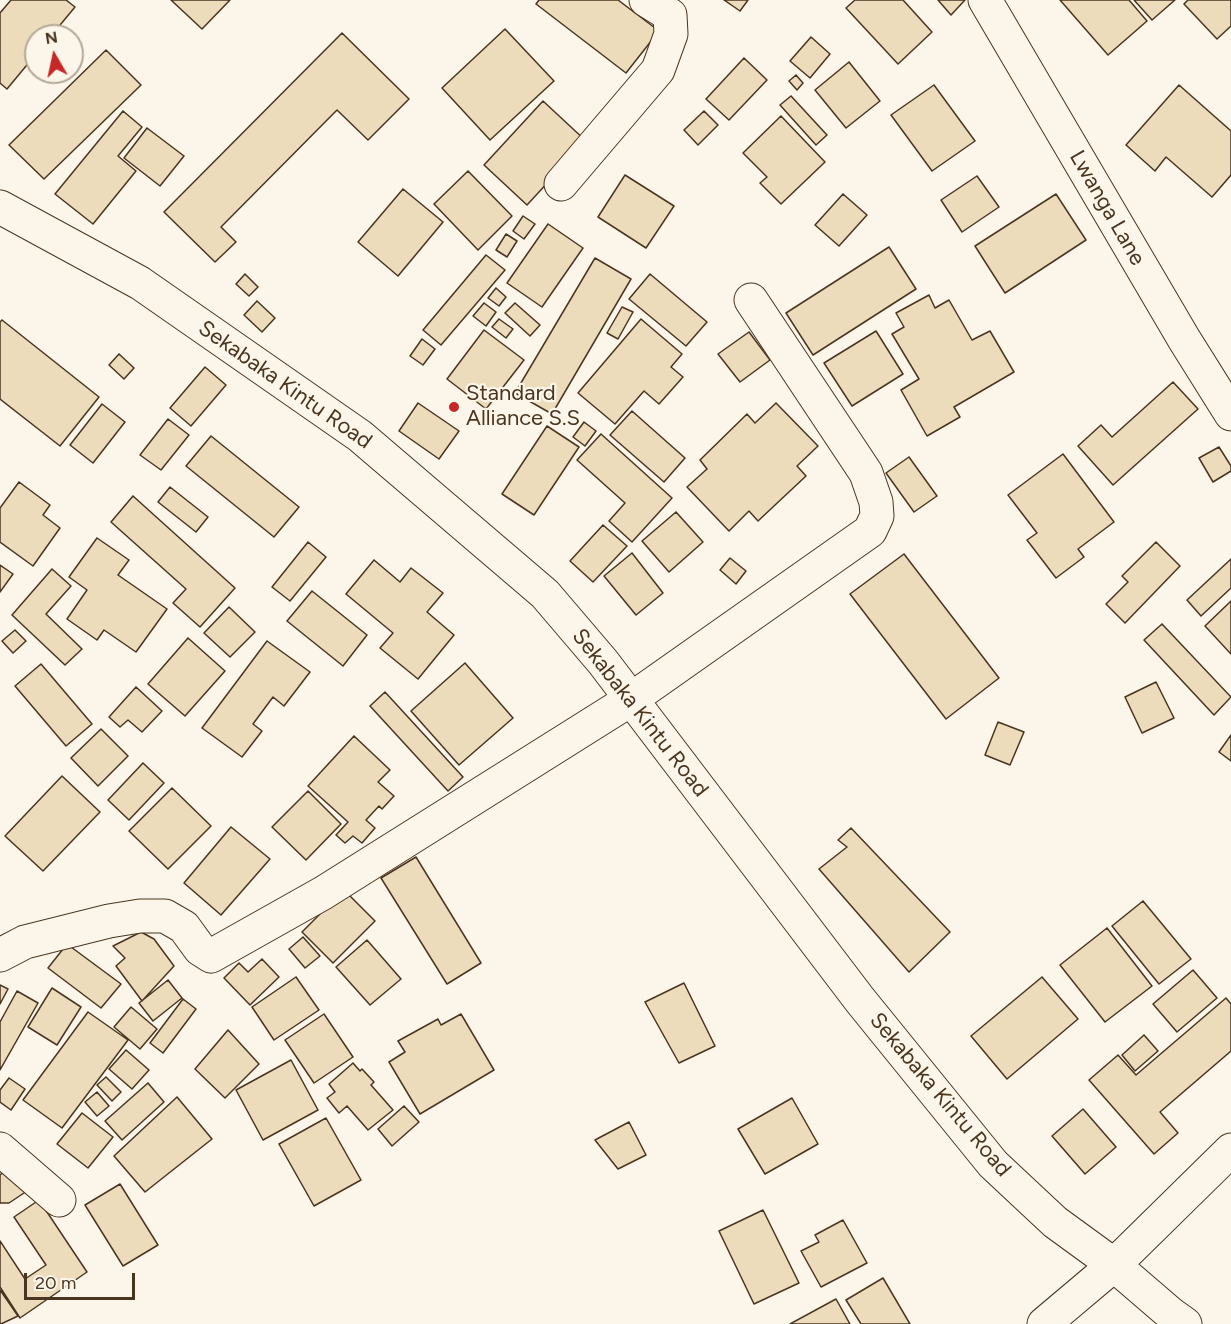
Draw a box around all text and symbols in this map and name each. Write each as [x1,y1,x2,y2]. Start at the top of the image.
north arrow [24,24,84,84]
text: N [44,27,59,48]
street label: Lwanga Lane [1063,146,1151,270]
street label: Sekabaka Kintu Road [193,315,377,455]
place label: Standard Alliance S.S [466,381,580,433]
marker: Standard Alliance S.S [447,400,461,414]
street label: Sekabaka Kintu Road [566,624,714,802]
street label: Sekabaka Kintu Road [864,1008,1016,1182]
scale bar [27,1261,138,1299]
text: 20 m [35,1272,76,1294]

